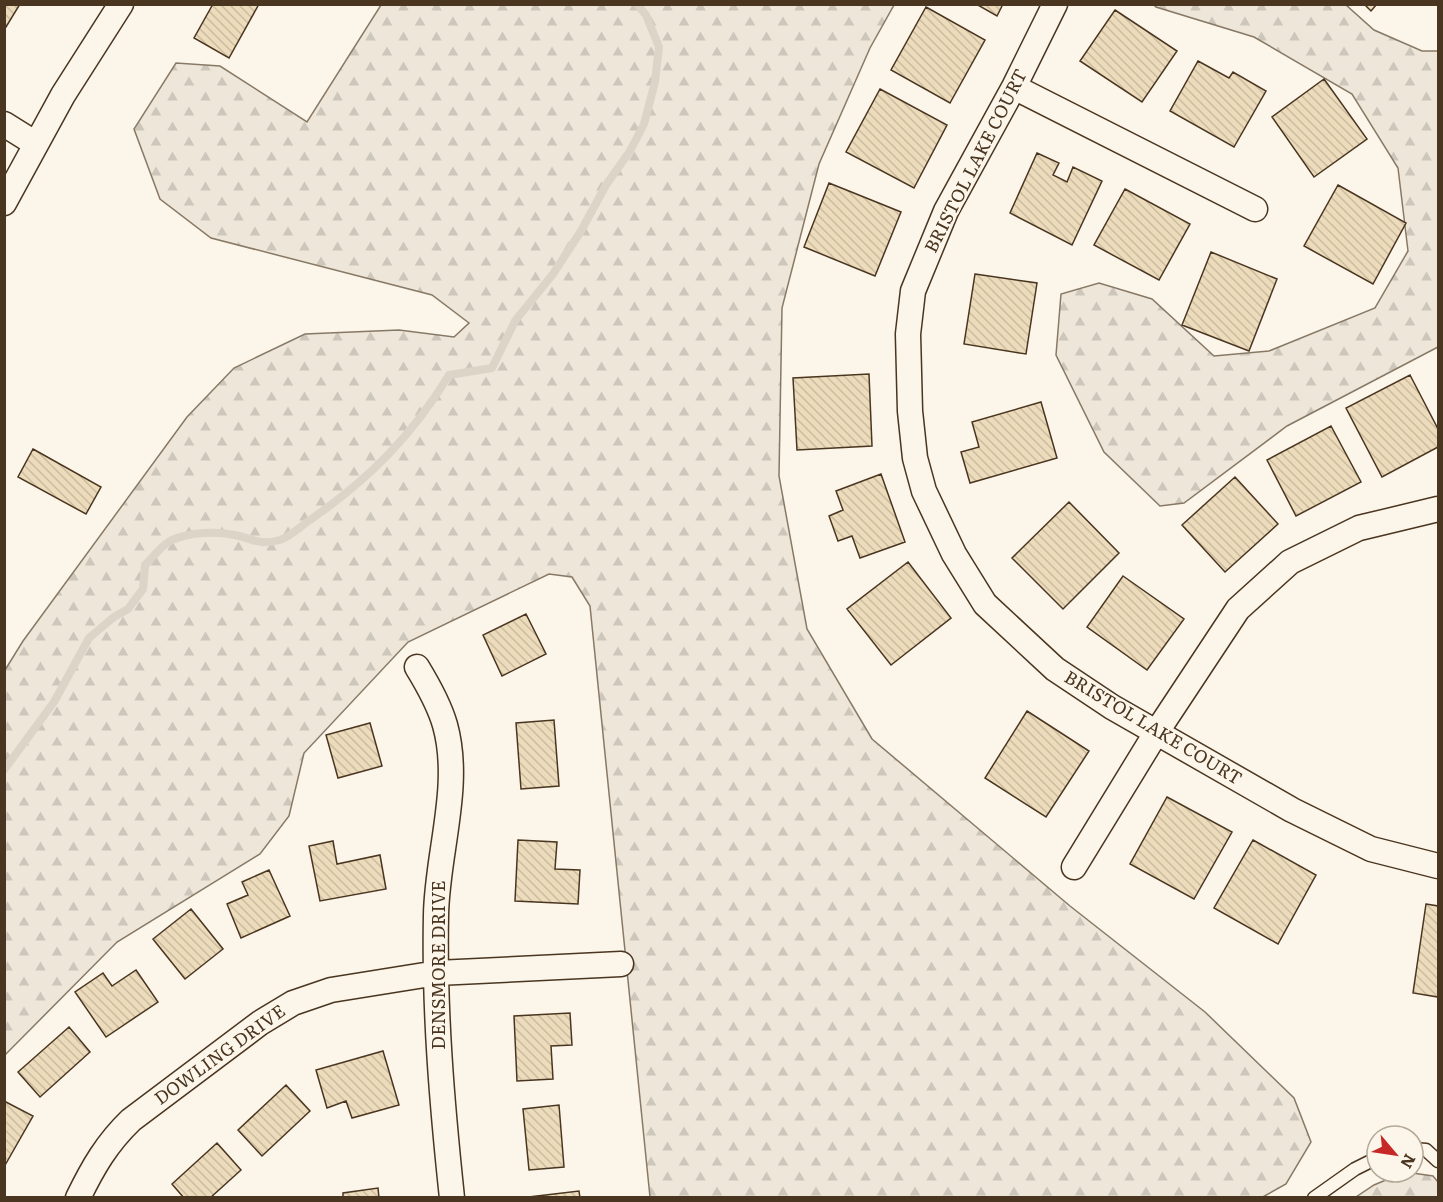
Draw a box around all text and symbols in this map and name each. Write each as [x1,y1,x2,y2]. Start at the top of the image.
street label: BRISTOL LAKE COURT [916,64,1033,257]
street label: BRISTOL LAKE COURT [1060,663,1248,791]
street label: DENSMORE DRIVE [424,880,451,1050]
street label: DOWLING DRIVE [148,997,290,1111]
north arrow [1365,1124,1425,1184]
text: N [1395,1150,1423,1173]

